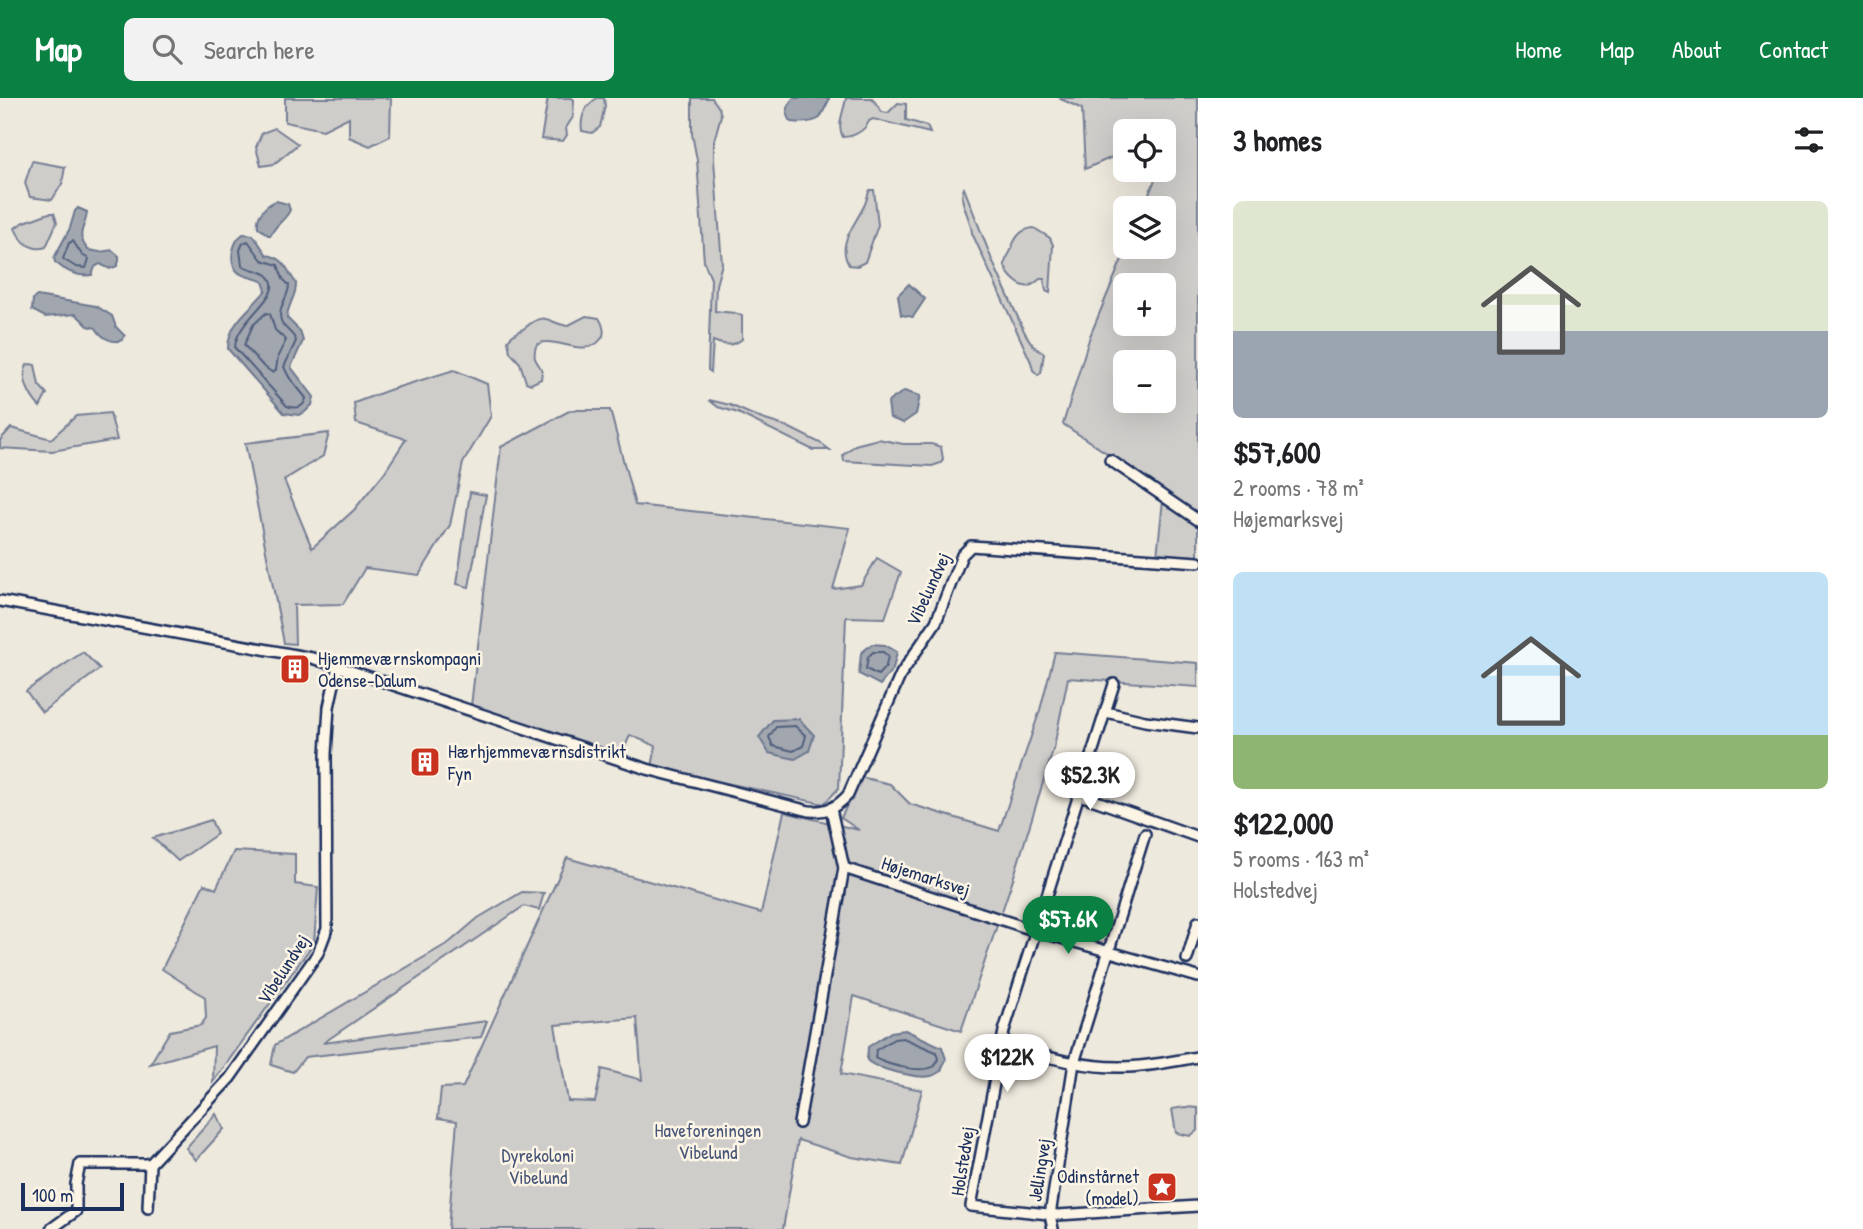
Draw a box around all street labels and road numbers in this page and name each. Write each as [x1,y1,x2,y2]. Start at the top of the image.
street label: Vibelundvej [900,548,956,630]
street label: Højemarksvej [879,850,973,902]
street label: Vibelundvej [251,929,315,1009]
street label: Holstedvej [944,1124,980,1198]
street label: Jellingvej [1021,1136,1057,1204]

